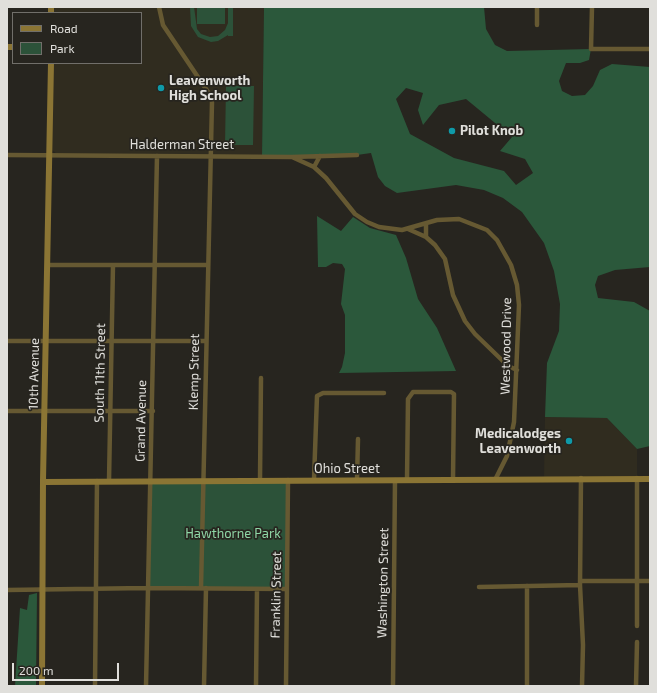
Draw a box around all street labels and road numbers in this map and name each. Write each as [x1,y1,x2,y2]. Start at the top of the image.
street label: Halderman Street [130,137,234,153]
street label: Westwood Drive [497,297,515,395]
street label: South 11th Street [91,323,109,423]
street label: Klemp Street [186,334,202,410]
street label: 10th Avenue [26,338,42,410]
street label: Grand Avenue [132,380,150,462]
street label: Ohio Street [314,461,380,477]
street label: Washington Street [374,528,392,638]
street label: Franklin Street [267,551,285,639]

